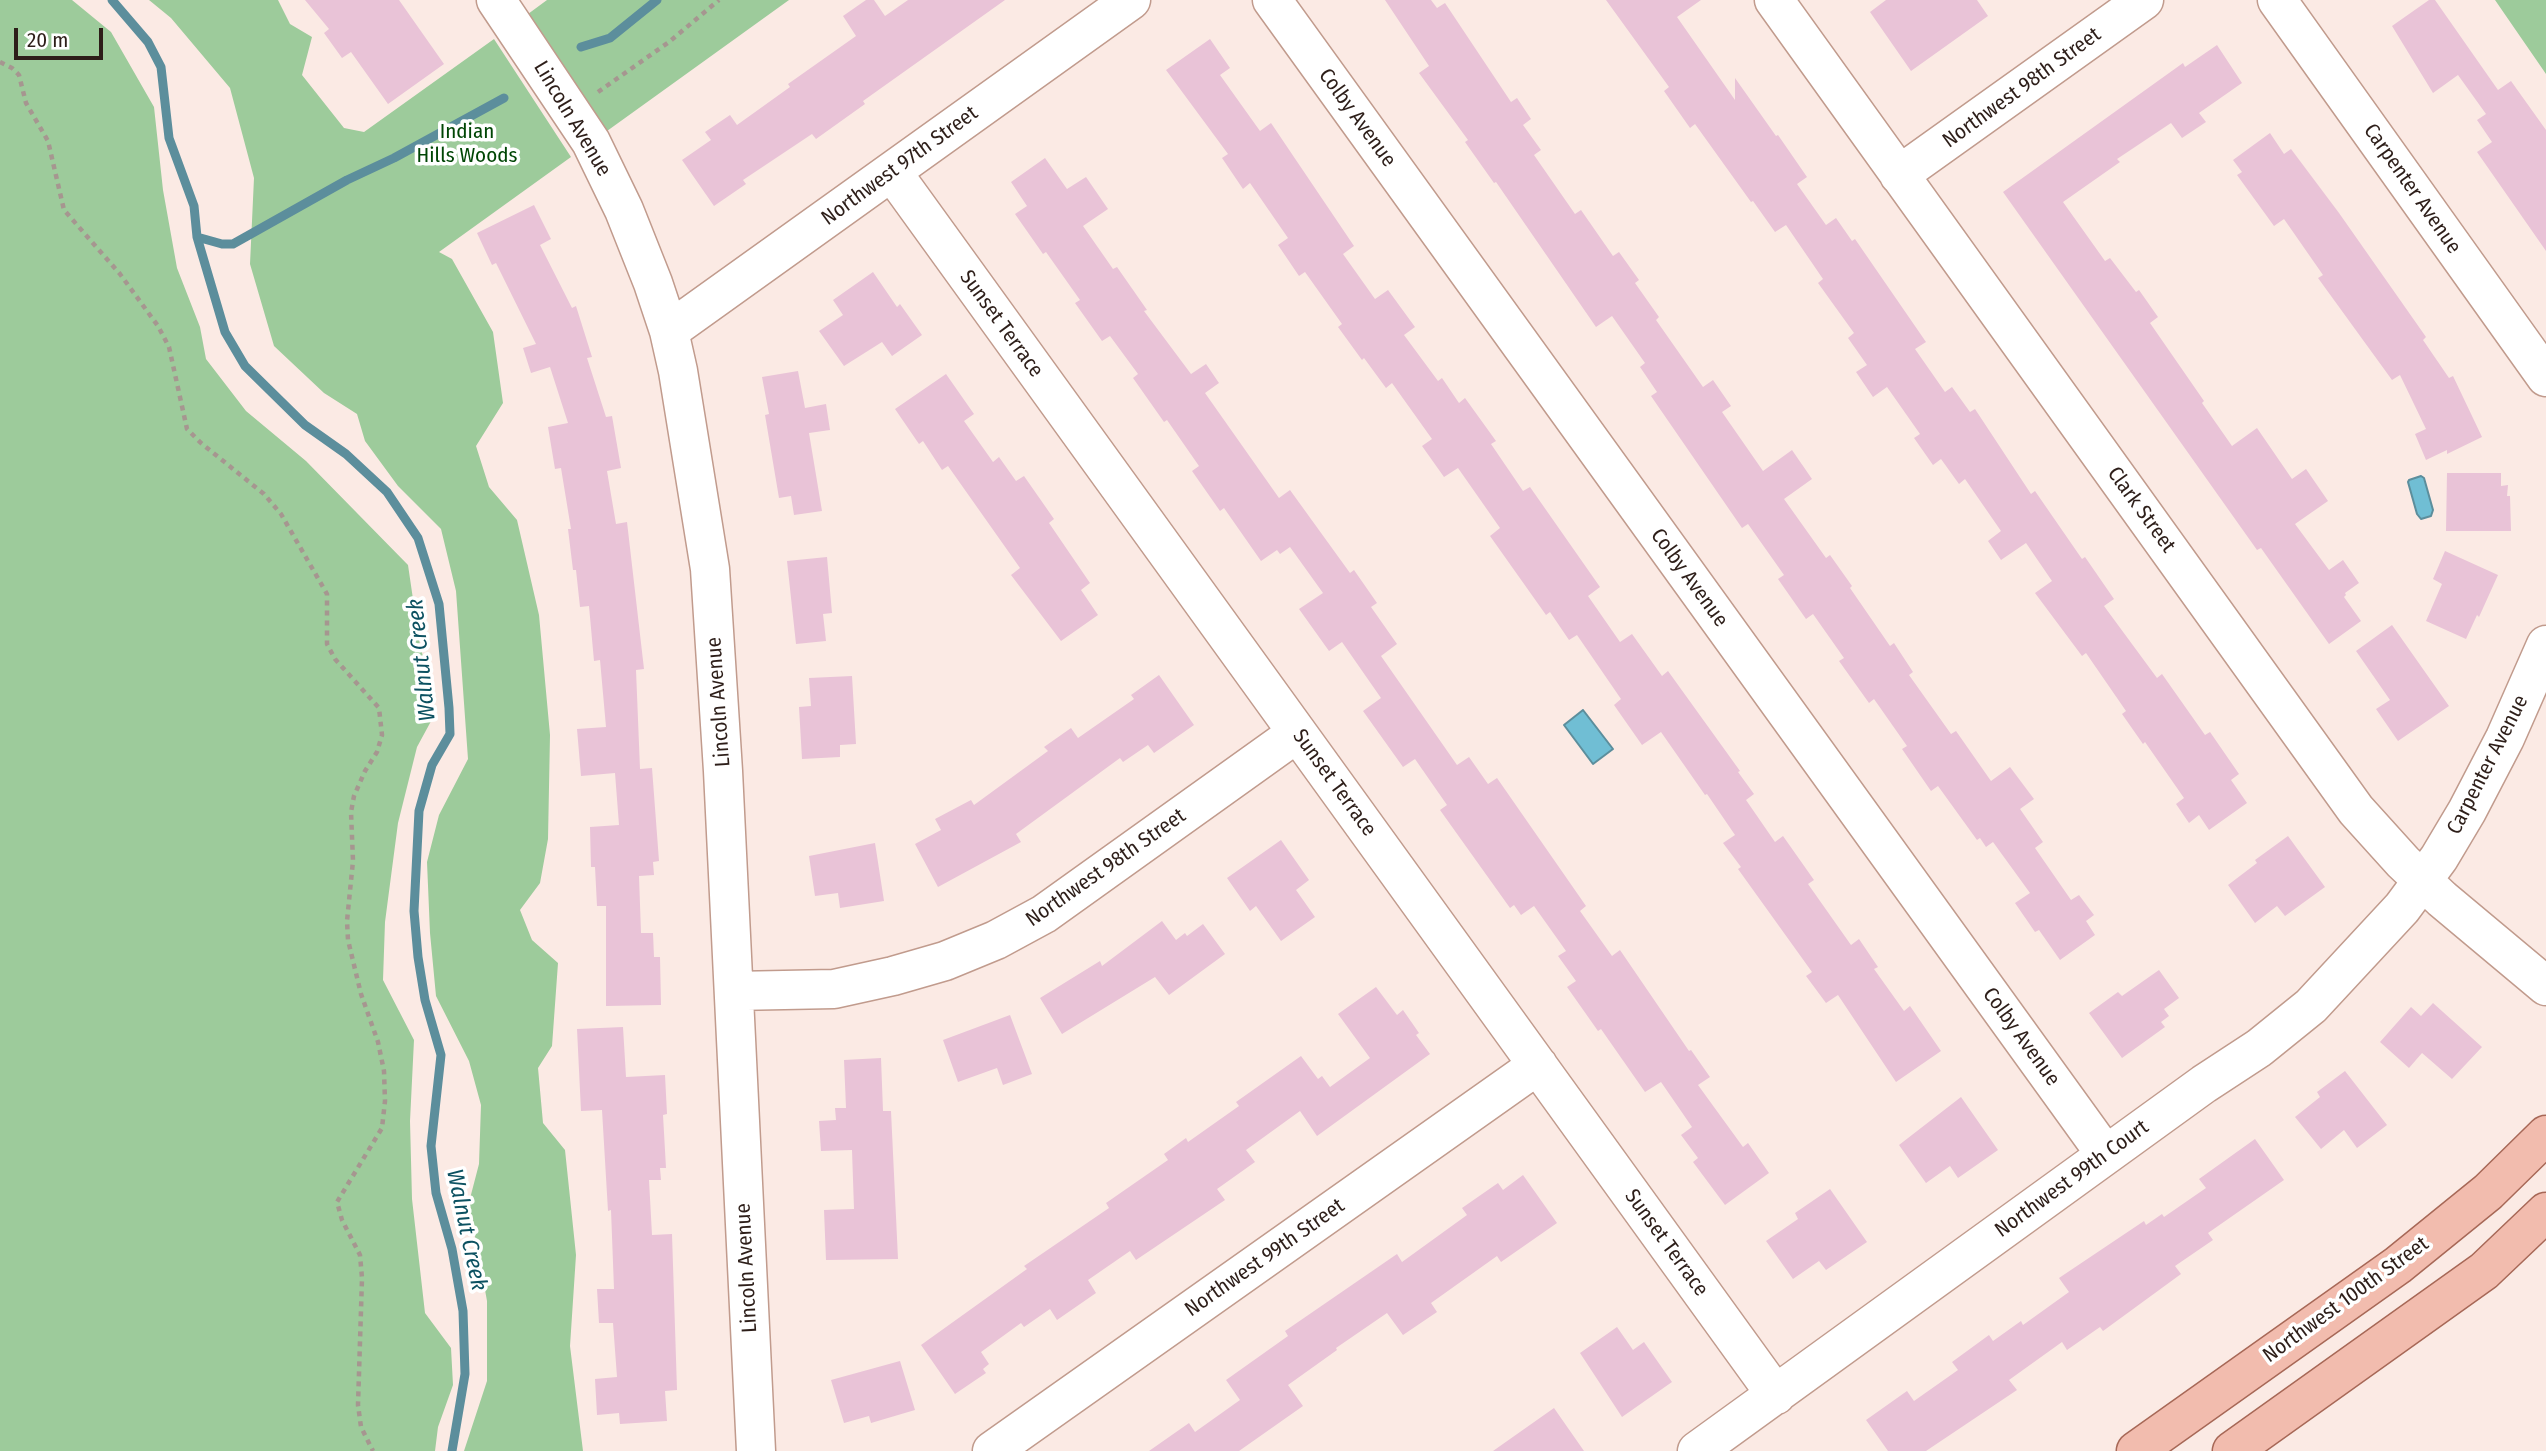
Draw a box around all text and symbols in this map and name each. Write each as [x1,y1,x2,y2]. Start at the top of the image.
scale bar [18,14,107,58]
street label: Northwest 98th Street [1938,22,2106,154]
text: 20 m [27,27,68,53]
street label: Lincoln Avenue [528,57,616,181]
street label: Colby Avenue [1313,64,1401,172]
street label: Northwest 97th Street [817,101,983,231]
park label: Indian Hills Woods [417,119,517,169]
street label: Carpenter Avenue [2358,119,2466,259]
street label: Sunset Terrace [954,266,1048,382]
street label: Clark Street [2101,462,2181,558]
street label: Colby Avenue [1645,524,1733,632]
water label: Walnut Creek [402,597,442,723]
street label: Lincoln Avenue [702,636,736,768]
street label: Carpenter Avenue [2442,691,2534,839]
street label: Sunset Terrace [1287,725,1381,841]
street label: Northwest 98th Street [1021,803,1191,933]
street label: Colby Avenue [1977,983,2065,1091]
street label: Northwest 99th Court [1990,1115,2154,1243]
water label: Walnut Creek [440,1167,492,1293]
street label: Sunset Terrace [1619,1185,1713,1301]
street label: Northwest 99th Street [1180,1194,1350,1322]
street label: Lincoln Avenue [731,1202,763,1334]
street label: Northwest 100th Street [2258,1231,2434,1369]

